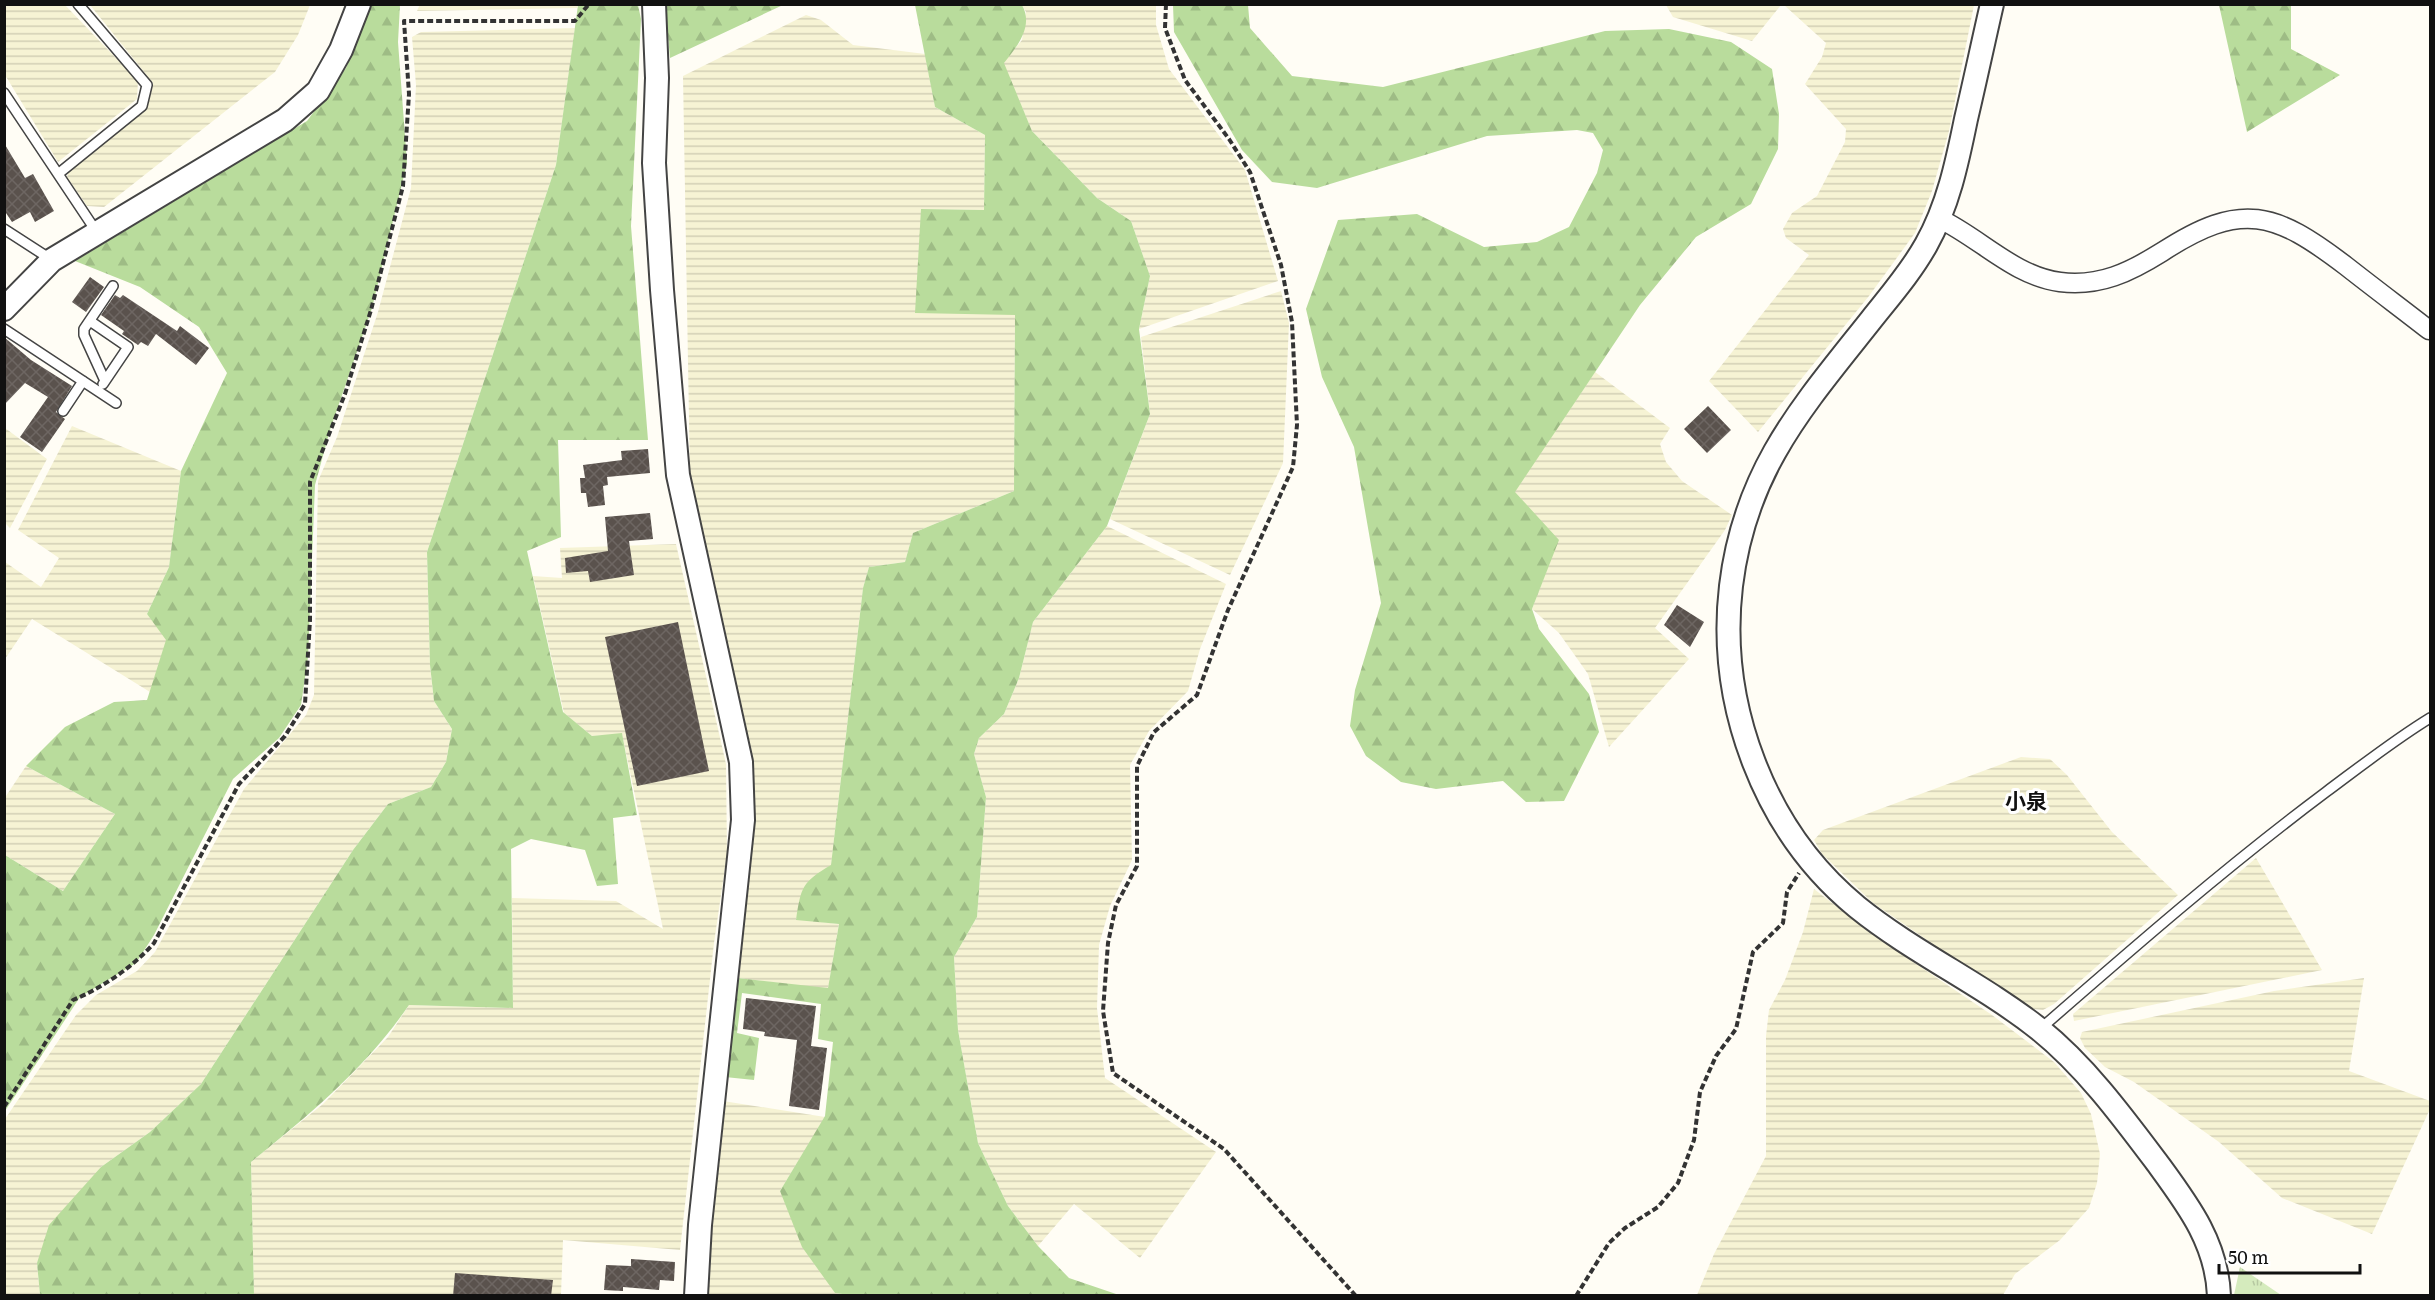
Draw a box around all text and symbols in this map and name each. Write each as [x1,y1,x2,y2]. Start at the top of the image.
district label: 小泉 [2005,784,2047,815]
scale bar [2219,1237,2360,1275]
text: 50 m [2228,1243,2269,1270]

